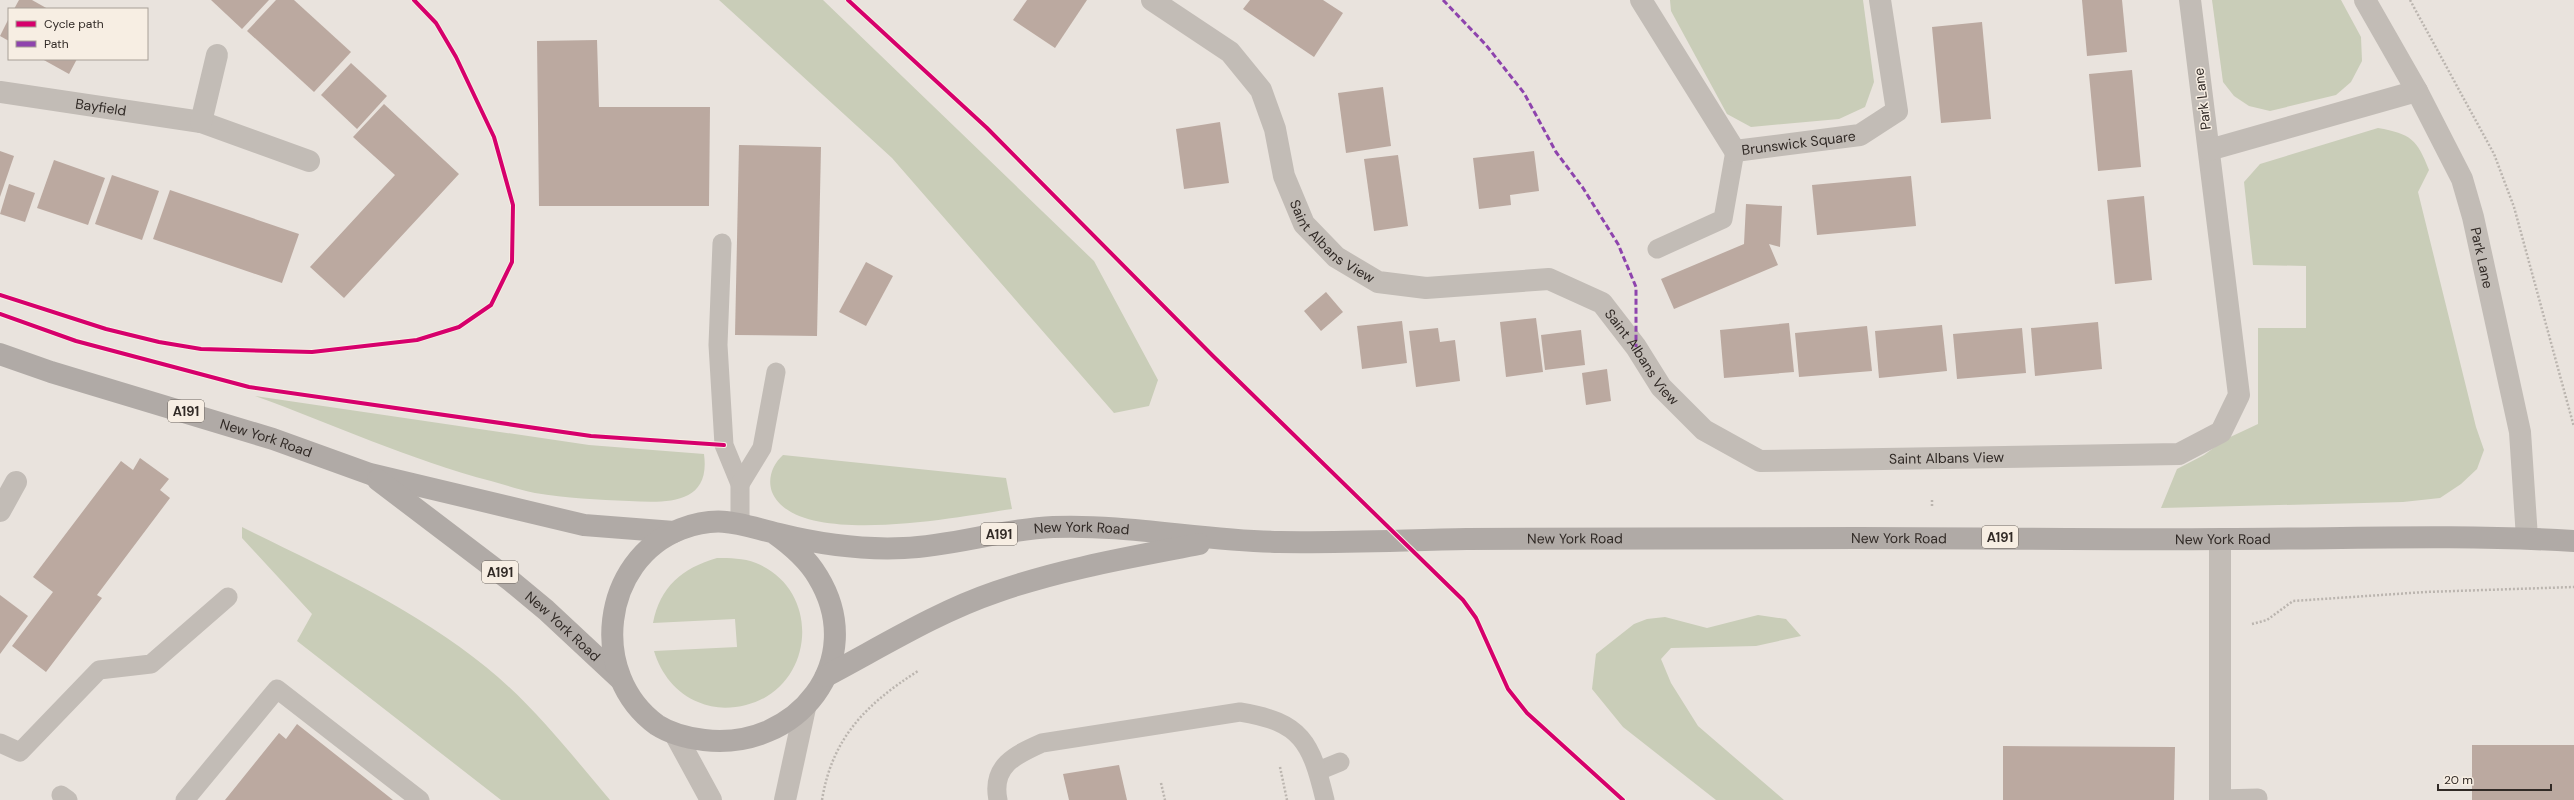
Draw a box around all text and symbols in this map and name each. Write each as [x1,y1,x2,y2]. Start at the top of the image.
legend [8,8,148,60]
text: Cycle path [44,16,104,32]
text: Path [44,36,69,52]
street label: Park Lane [2189,67,2215,131]
street label: Bayfield [74,94,128,120]
street label: Brunswick Square [1741,127,1857,159]
street label: Saint Albans View [1286,197,1378,287]
street label: Park Lane [2466,225,2497,290]
street label: Saint Albans View [1601,305,1683,409]
road number: A191 [168,400,204,422]
street label: New York Road [218,415,314,461]
street label: Saint Albans View [1889,448,2005,468]
street label: New York Road [1033,518,1130,538]
road number: A191 [981,523,1017,545]
road number: A191 [1982,526,2018,548]
street label: New York Road [1527,529,1623,548]
street label: New York Road [1851,529,1947,547]
street label: New York Road [2175,530,2271,548]
road number: A191 [482,561,518,583]
street label: New York Road [522,588,604,665]
scale bar [2438,766,2551,792]
text: 20 m [2444,772,2473,788]

